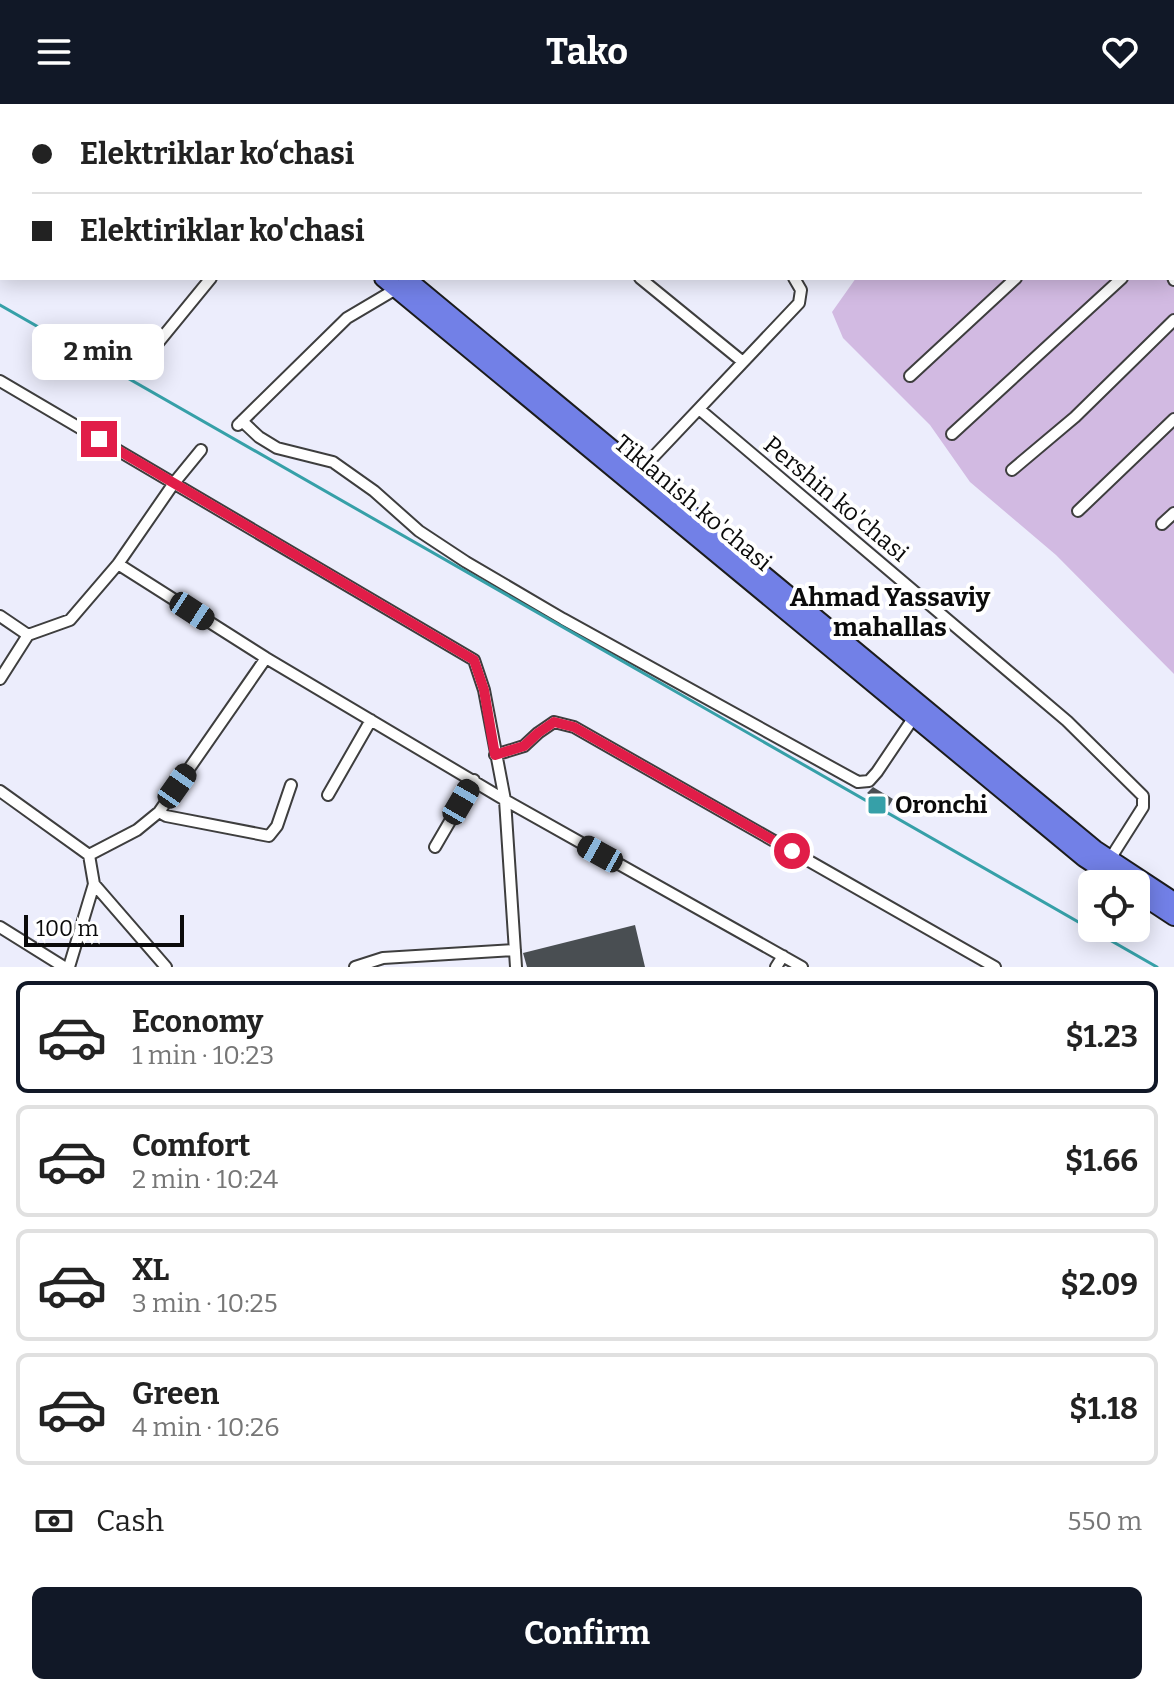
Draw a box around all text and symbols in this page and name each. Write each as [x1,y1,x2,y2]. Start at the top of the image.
icon: menu [32,30,76,74]
text: Tako [546,30,628,74]
icon: heart [1098,30,1142,74]
text: Elektriklar ko‘chasi [80,136,354,172]
text: Elektiriklar ko'chasi [80,213,365,249]
callout: 2 min [33,323,165,379]
text: 2 min [63,336,133,367]
route end [81,421,117,457]
street label: Tiklanish ko'chasi [609,429,777,577]
street label: Pershin ko'chasi [758,430,914,568]
district label: Ahmad Yassaviy mahallas [790,582,991,643]
car [165,588,219,634]
car [153,759,201,813]
car [439,775,483,829]
place label: Oronchi [895,791,988,819]
marker: Oronchi [866,794,888,816]
car [573,832,627,876]
route start [774,833,810,869]
map controls [1078,870,1150,942]
button: locate [1078,870,1150,942]
scale bar [24,911,184,947]
text: 100 m [36,915,99,942]
icon: car [36,1001,108,1073]
text: Economy [132,1004,263,1040]
text: $1.23 [1066,1019,1138,1055]
text: 1 min · 10:23 [132,1040,274,1071]
icon: car [36,1125,108,1197]
text: Comfort [132,1128,250,1164]
text: $1.66 [1065,1143,1138,1179]
text: 2 min · 10:24 [132,1164,278,1195]
icon: car [36,1249,108,1321]
text: XL [132,1252,169,1288]
text: $2.09 [1060,1267,1138,1303]
text: 3 min · 10:25 [132,1288,278,1319]
icon: car [36,1373,108,1445]
text: Green [132,1376,219,1412]
text: $1.18 [1069,1391,1138,1427]
text: 4 min · 10:26 [132,1412,279,1443]
icon: cash [32,1499,76,1543]
text: Cash [96,1503,164,1539]
text: 550 m [1068,1506,1142,1537]
button: Confirm [32,1587,1142,1679]

